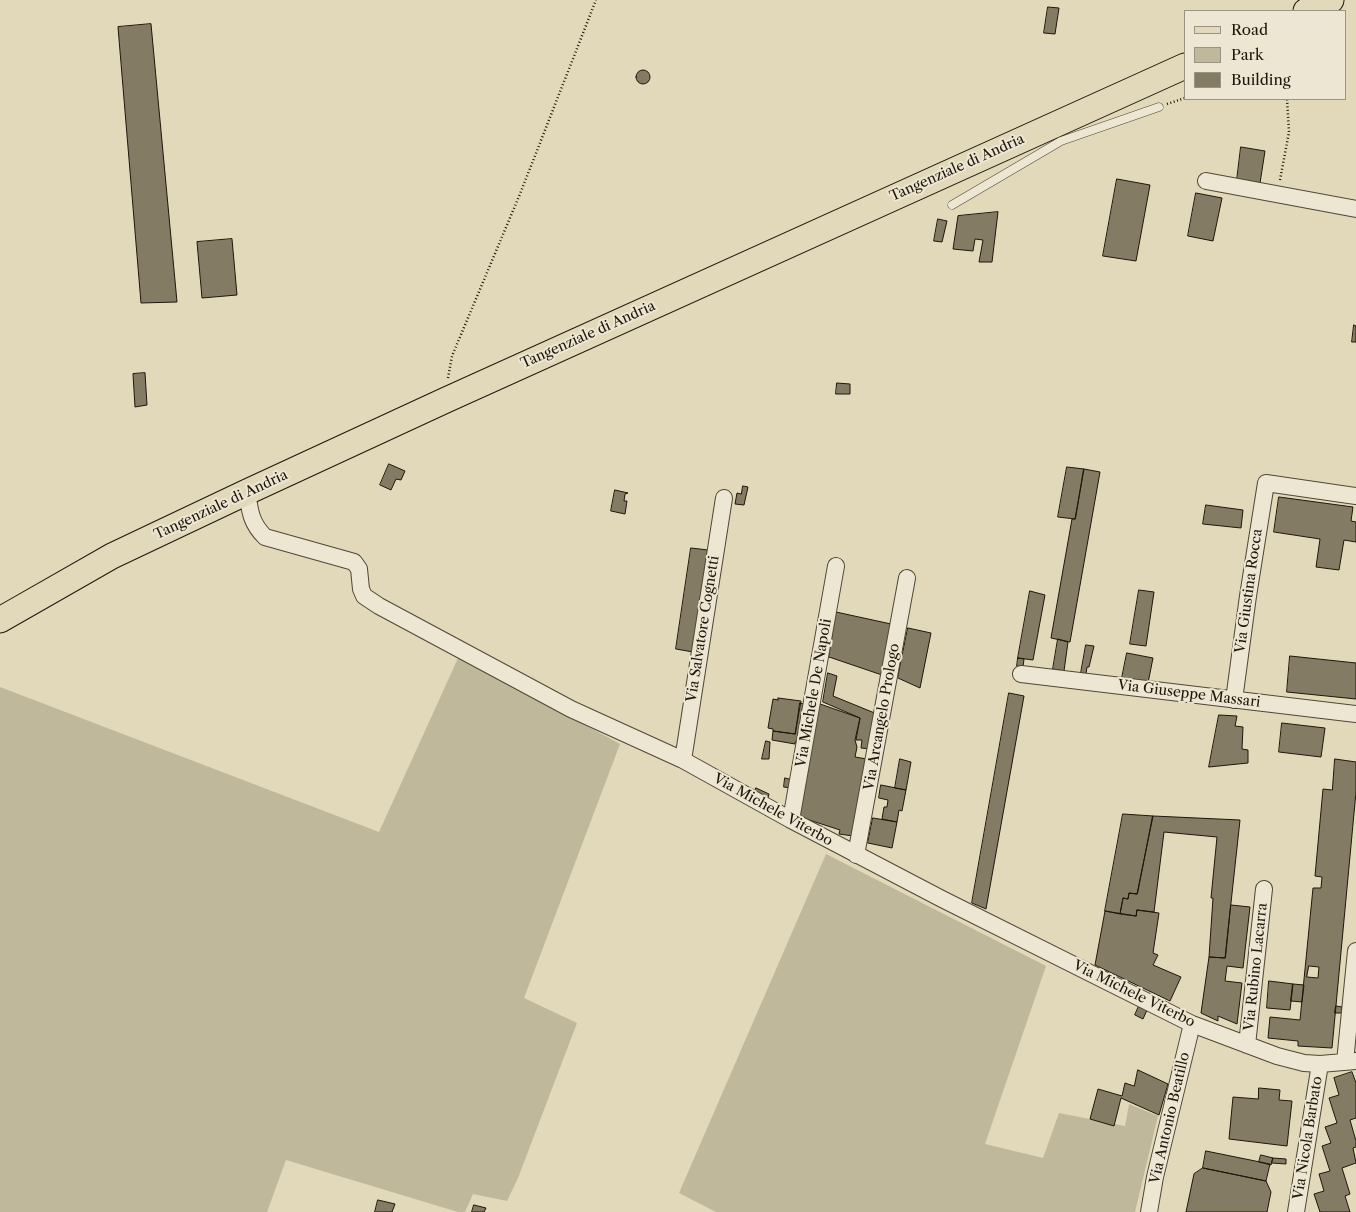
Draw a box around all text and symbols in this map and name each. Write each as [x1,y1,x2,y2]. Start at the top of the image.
legend [1184,10,1346,100]
text: Road [1231,20,1268,39]
text: Park [1231,45,1264,64]
text: Building [1231,70,1291,89]
street label: Tangenziale di Andria [887,131,1027,205]
street label: Tangenziale di Andria [518,298,658,372]
street label: Tangenziale di Andria [151,467,291,543]
street label: Via Giustina Rocca [1232,528,1266,654]
street label: Via Salvatore Cognetti [683,555,723,703]
street label: Via Michele De Napoli [793,617,835,769]
street label: Via Arcangelo Prologo [861,642,903,792]
street label: Via Giuseppe Massari [1117,677,1261,711]
street label: Via Michele Viterbo [710,770,836,850]
street label: Via Rubino Lacarra [1241,902,1271,1032]
street label: Via Michele Viterbo [1070,957,1198,1031]
street label: Via Antonio Beatillo [1147,1051,1193,1185]
street label: Via Nicola Barbato [1290,1075,1326,1201]

